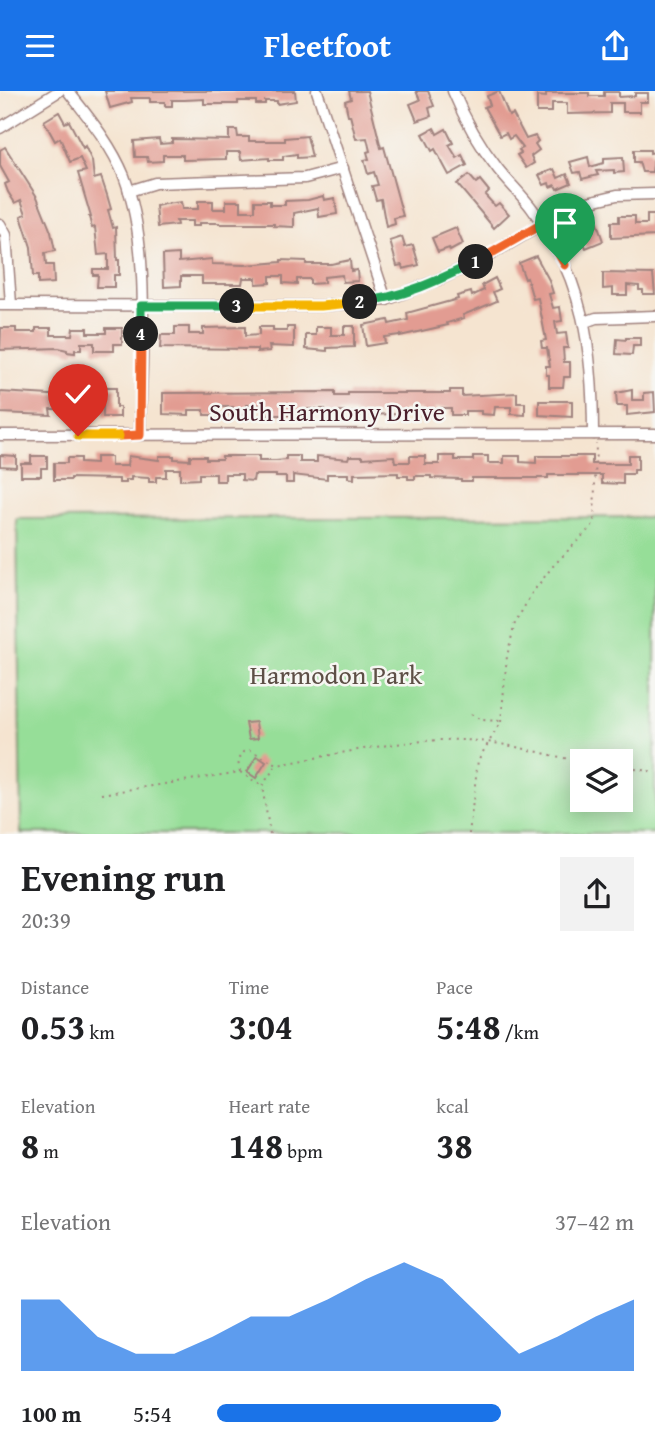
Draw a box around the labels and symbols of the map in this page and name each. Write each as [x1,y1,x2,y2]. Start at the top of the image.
pin [535,193,595,265]
pin: 1 [458,245,494,279]
pin: 2 [342,285,378,319]
pin: 3 [219,289,254,323]
pin: 4 [124,317,158,351]
pin [48,364,108,436]
street label: South Harmony Drive [209,392,445,431]
park label: Harmodon Park [250,655,423,694]

